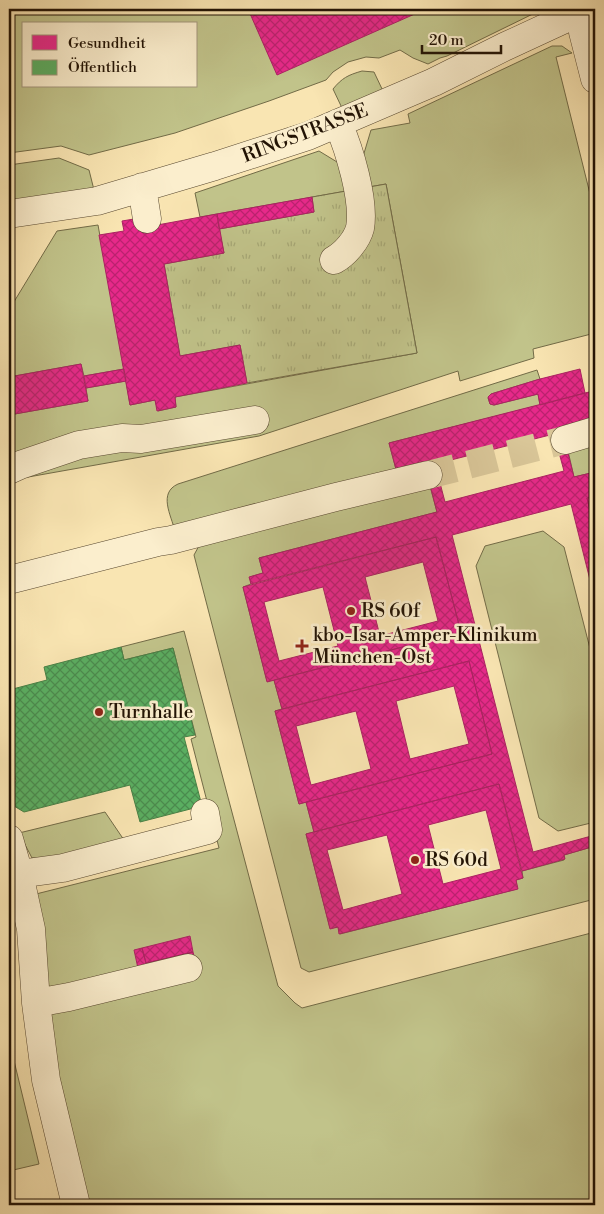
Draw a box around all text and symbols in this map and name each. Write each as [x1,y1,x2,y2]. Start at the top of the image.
legend [22,22,198,88]
scale bar [422,22,500,54]
text: 20 m [429,31,464,50]
text: Gesundheit [68,34,146,53]
text: Öffentlich [68,57,137,77]
street label: RINGSTRASSE [239,98,371,168]
place label: RS 60f [361,599,421,623]
marker: RS 60f [345,605,357,617]
place label: kbo-Isar-Amper-Klinikum München-Ost [313,623,538,669]
marker: kbo-Isar-Amper-Klinikum München-Ost [295,639,309,653]
place label: Turnhalle [109,700,193,724]
marker: Turnhalle [93,706,105,718]
place label: RS 60d [425,848,488,872]
marker: RS 60d [409,854,421,866]

